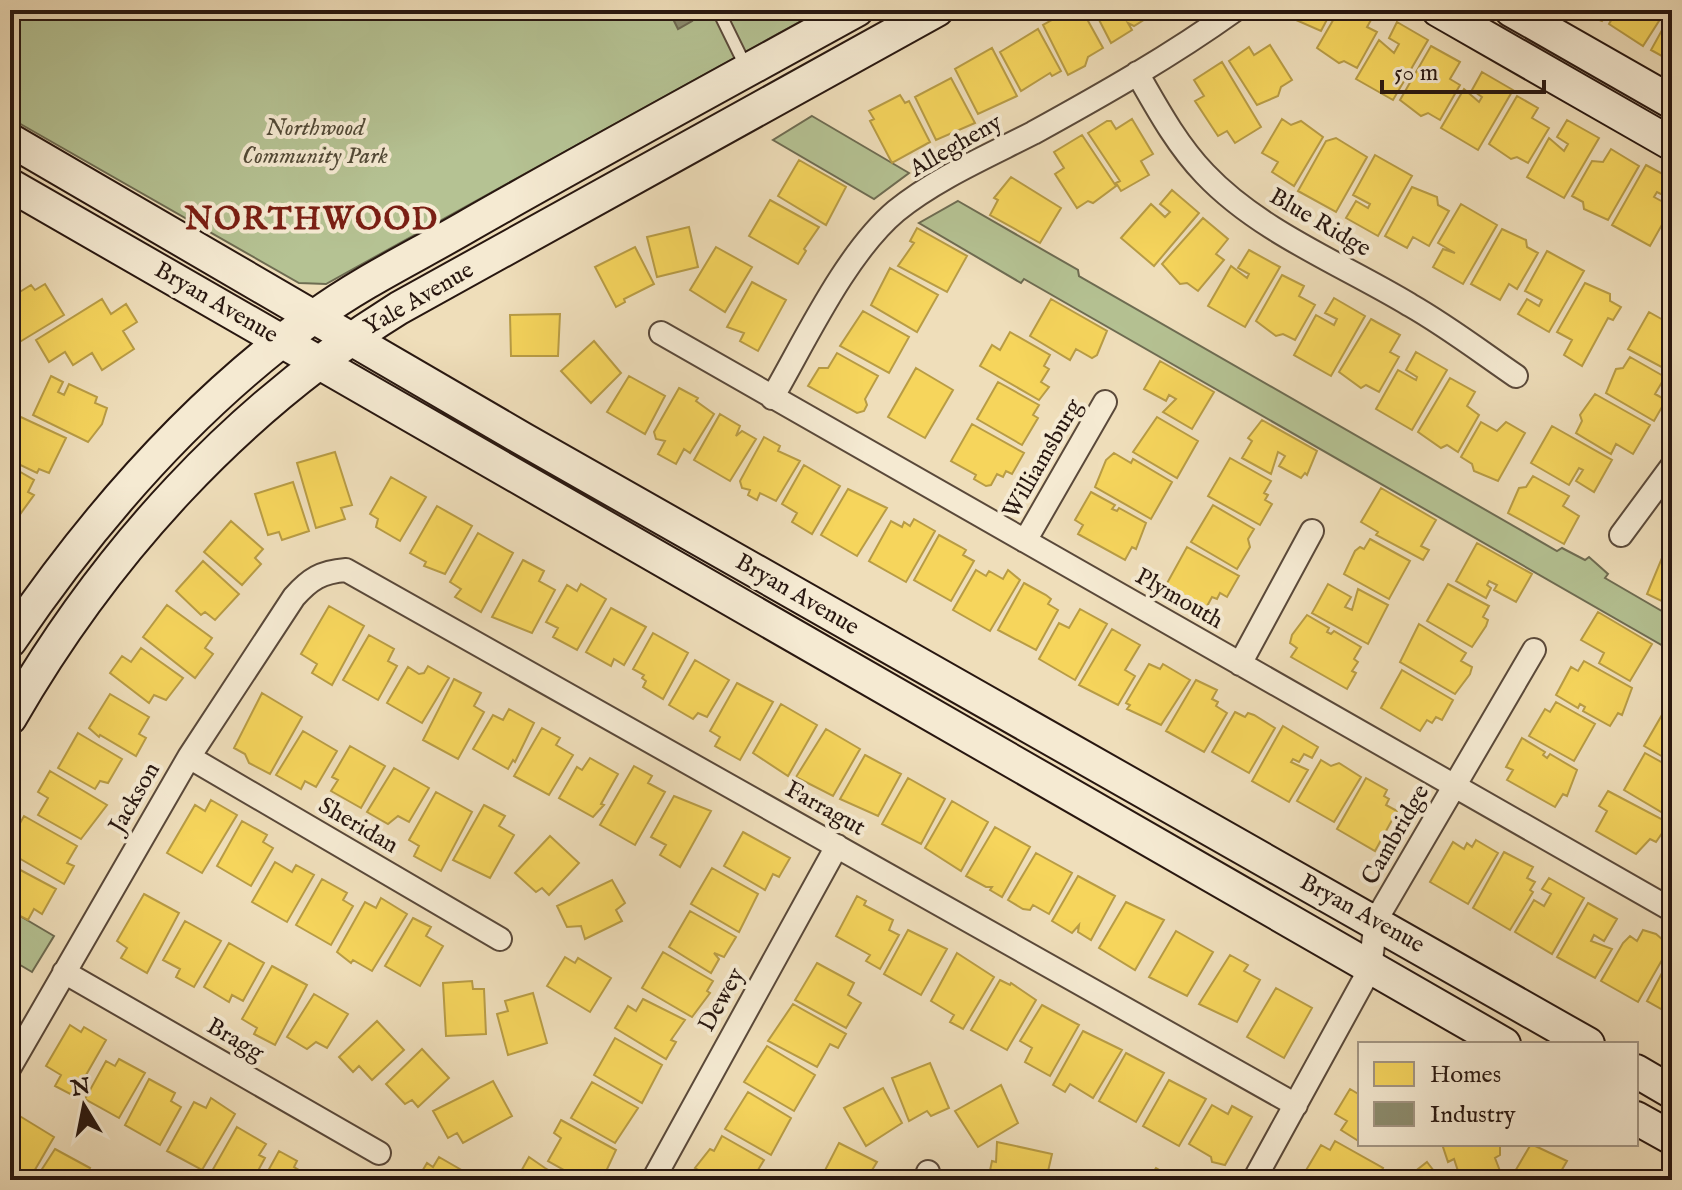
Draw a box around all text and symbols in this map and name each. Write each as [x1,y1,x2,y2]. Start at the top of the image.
scale bar [1382,44,1544,94]
text: 50 m [1394,58,1438,89]
street label: Allegheny [903,107,1008,185]
park label: Northwood Community Park [242,113,388,172]
street label: Blue Ridge [1264,181,1376,265]
district label: NORTHWOOD [184,200,439,241]
street label: Bryan Avenue [148,255,284,351]
street label: Yale Avenue [358,255,480,343]
street label: Williamsburg [996,393,1090,524]
street label: Bryan Avenue [729,547,865,643]
street label: Plymouth [1129,561,1229,637]
street label: Jackson [101,757,168,842]
street label: Farragut [779,774,871,844]
street label: Cambridge [1355,779,1437,891]
street label: Sheridan [313,791,404,861]
street label: Bryan Avenue [1294,867,1430,961]
street label: Dewey [692,962,752,1038]
street label: Bragg [201,1011,270,1069]
legend [1358,1042,1638,1146]
text: Homes [1430,1060,1501,1091]
north arrow [44,1066,124,1146]
text: N [68,1073,93,1104]
text: Industry [1430,1100,1516,1131]

